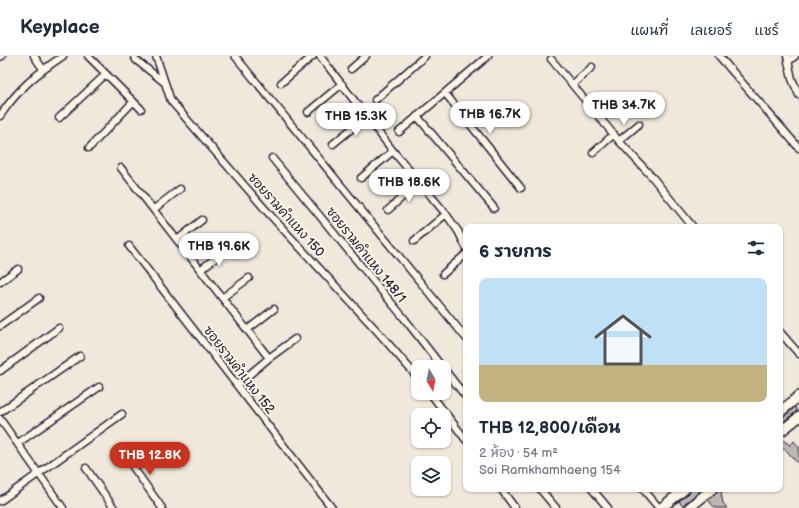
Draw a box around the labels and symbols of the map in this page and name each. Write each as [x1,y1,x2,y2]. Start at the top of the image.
pin: THB 34.7K [578,92,670,126]
pin: THB 16.7K [444,101,536,135]
pin: THB 15.3K [310,103,402,137]
street label: ซอยรามคำแหง 150 [244,169,329,260]
pin: THB 18.6K [363,169,455,203]
street label: ซอยรามคำแหง 148/1 [323,203,410,306]
pin: THB 19.6K [173,233,265,267]
street label: ซอยรามคำแหง 152 [200,322,279,417]
north arrow [411,360,451,400]
pin: THB 12.8K [104,442,196,476]

